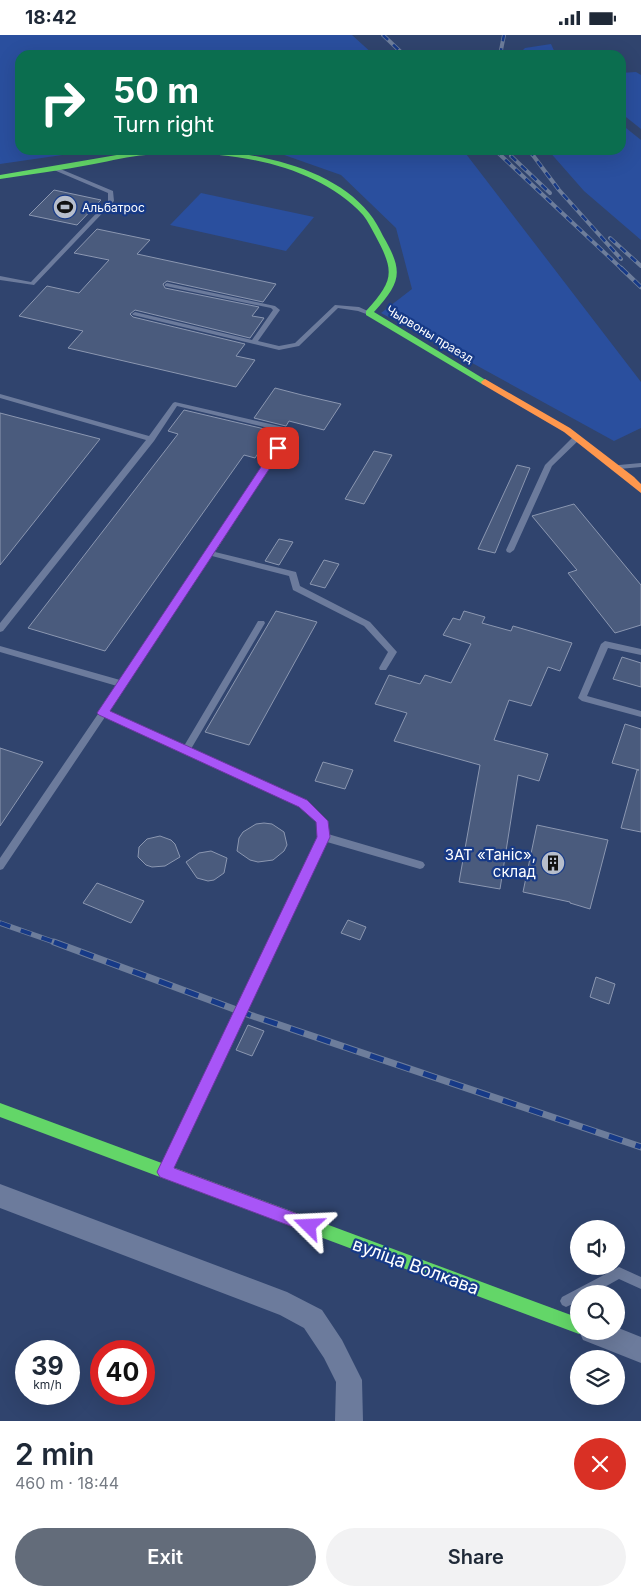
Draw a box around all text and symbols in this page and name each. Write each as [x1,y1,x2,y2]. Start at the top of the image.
text: 18:42 [25,6,77,29]
text: 50 m [113,69,199,111]
icon: right [30,70,95,135]
text: Turn right [113,111,214,137]
sports icon: Альбатрос [52,194,78,220]
place label: Альбатрос [82,200,145,215]
street label: Чырвоны праезд [383,302,477,366]
pin [257,427,299,469]
icon: arrive [264,434,292,462]
place label: ЗАТ «Таніс», склад [445,845,536,881]
building icon: ЗАТ «Таніс», склад [540,850,566,876]
position arrow [282,1199,334,1251]
map controls [570,1220,625,1405]
button: sound [570,1220,625,1275]
street label: вуліца Волкава [350,1233,482,1299]
button: search [570,1285,625,1340]
speed limit sign: 40 [90,1340,155,1405]
button: layers [570,1350,625,1405]
text: 39 [31,1351,64,1381]
text: km/h [33,1377,62,1392]
text: 2 min [15,1436,94,1472]
button: close [574,1438,626,1490]
text: 460 m · 18:44 [15,1473,119,1493]
button: Exit [15,1528,316,1586]
button: Share [326,1528,626,1586]

